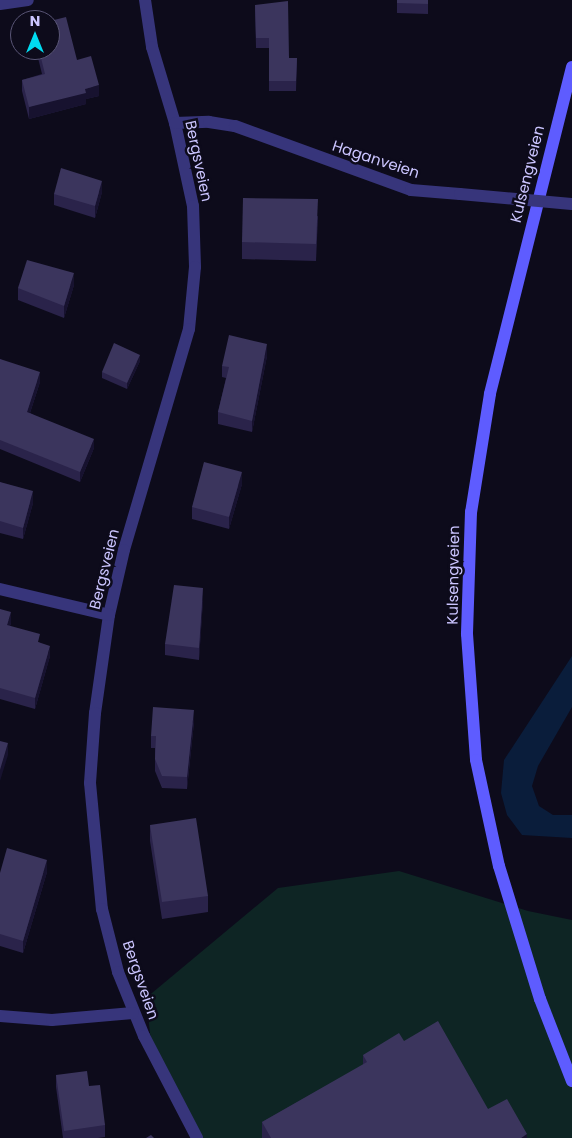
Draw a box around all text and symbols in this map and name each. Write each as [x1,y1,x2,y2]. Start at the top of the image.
north arrow [10,10,60,60]
text: N [30,11,40,31]
street label: Bergsveien [182,119,216,203]
street label: Kulsengveien [506,124,548,224]
street label: Haganveien [330,136,422,182]
street label: Kulsengveien [443,525,463,625]
street label: Bergsveien [85,527,123,611]
street label: Bergsveien [119,938,163,1022]

